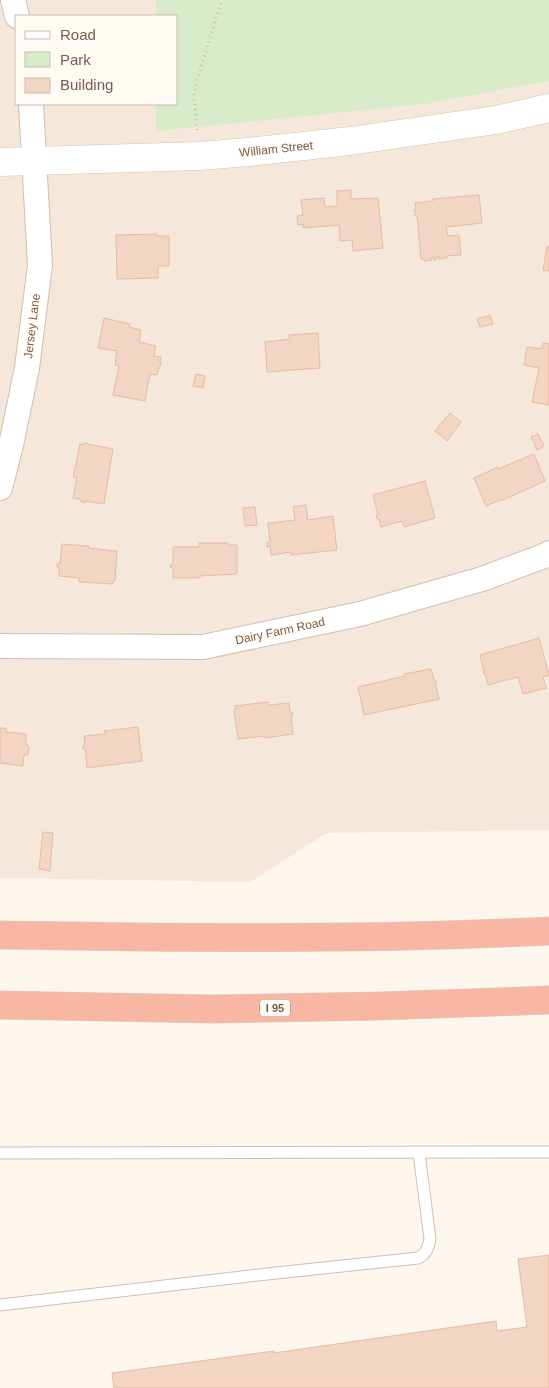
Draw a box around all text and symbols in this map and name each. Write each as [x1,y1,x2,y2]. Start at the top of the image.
legend [15,15,178,105]
text: Road [60,26,96,43]
text: Park [60,51,91,68]
text: Building [60,76,113,93]
street label: William Street [238,138,314,160]
street label: Jersey Lane [21,292,43,359]
street label: Dairy Farm Road [234,615,326,647]
road number: I 95 [260,1000,290,1016]

